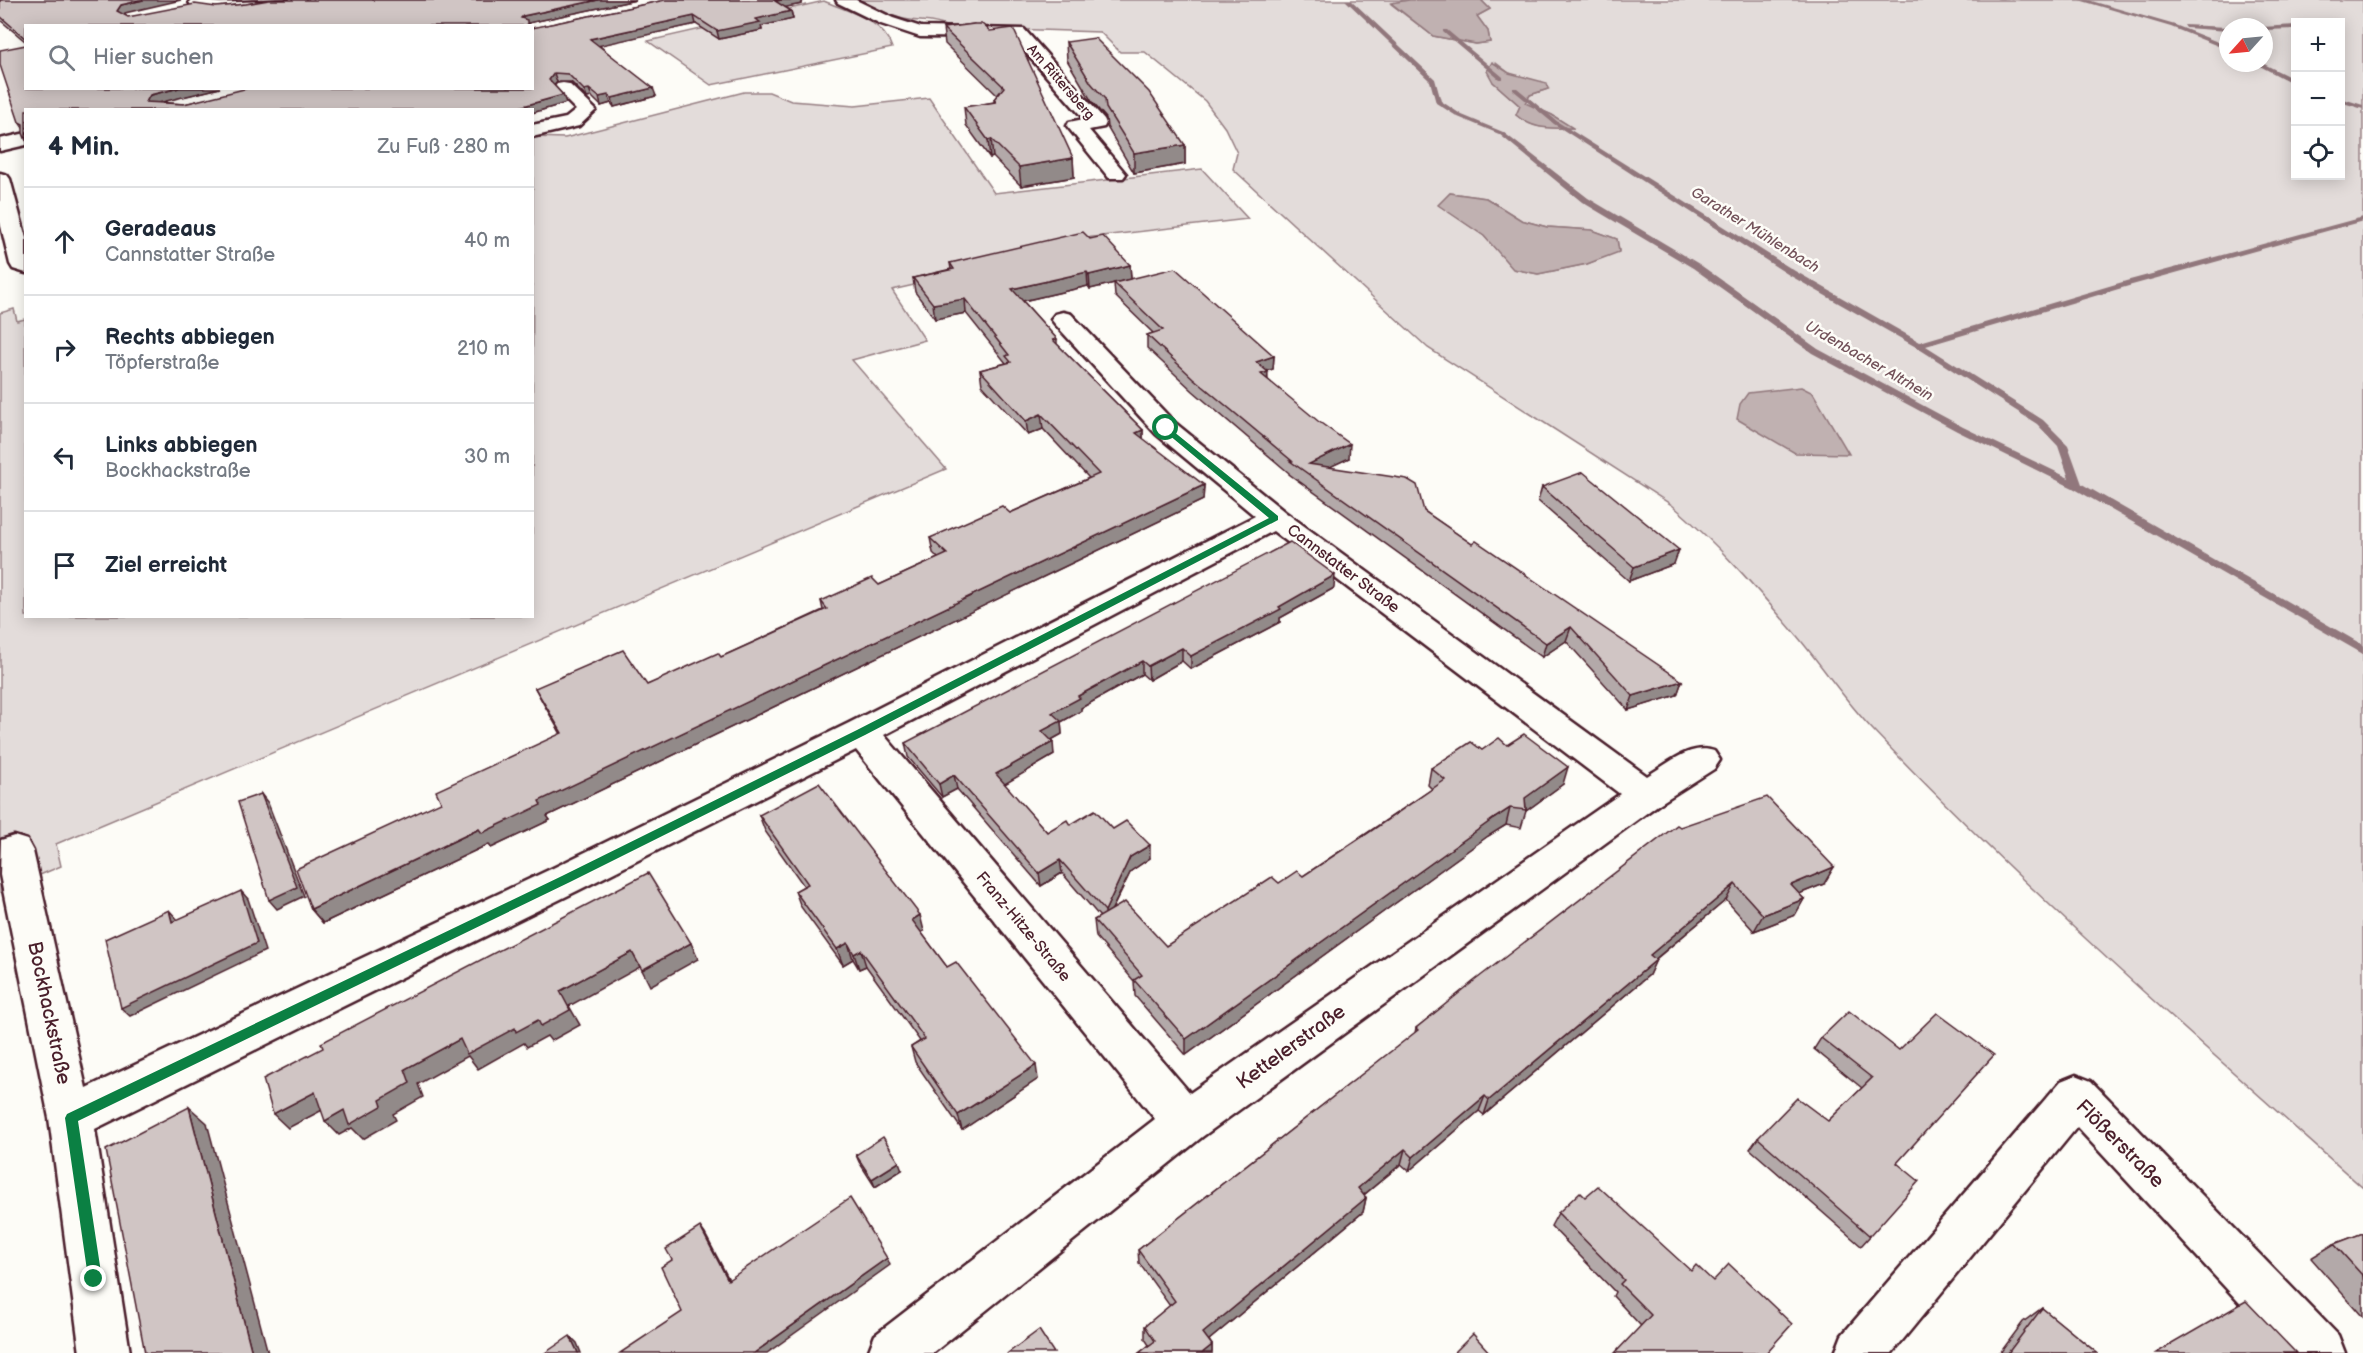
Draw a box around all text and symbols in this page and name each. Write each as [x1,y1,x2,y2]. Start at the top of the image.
north arrow [2219,18,2273,72]
map controls [2291,18,2345,180]
button: + [2291,18,2345,72]
search box [24,24,534,90]
icon: search [45,41,78,74]
street label: Am Rittersberg [1024,41,1098,123]
text: Hier suchen [93,44,214,71]
button: − [2291,72,2345,126]
button: locate [2291,126,2345,180]
text: 4 Min. [48,132,119,163]
text: Zu Fuß · 280 m [377,135,510,159]
water label: Garather Mühlenbach [1687,183,1823,277]
text: Geradeaus [105,216,216,243]
icon: ahead [48,225,81,258]
text: 40 m [464,229,510,253]
text: Cannstatter Straße [105,243,275,267]
water label: Urdenbacher Altrhein [1802,317,1936,405]
text: Rechts abbiegen [105,324,275,351]
icon: right [48,333,81,366]
text: 210 m [457,337,510,361]
text: Töpferstraße [105,351,219,375]
route start [1152,414,1178,440]
text: Links abbiegen [105,432,258,459]
icon: left [48,441,81,474]
text: 30 m [464,445,510,469]
text: Bockhackstraße [105,459,251,483]
street label: Cannstatter Straße [1283,520,1403,618]
icon: arrive [48,549,81,582]
text: Ziel erreicht [105,552,227,579]
street label: Franz-Hitze-Straße [972,868,1075,986]
street label: Bockhackstraße [22,939,76,1087]
street label: Kettelerstraße [1232,999,1350,1095]
street label: Flößerstraße [2071,1095,2169,1193]
route end [80,1265,106,1291]

